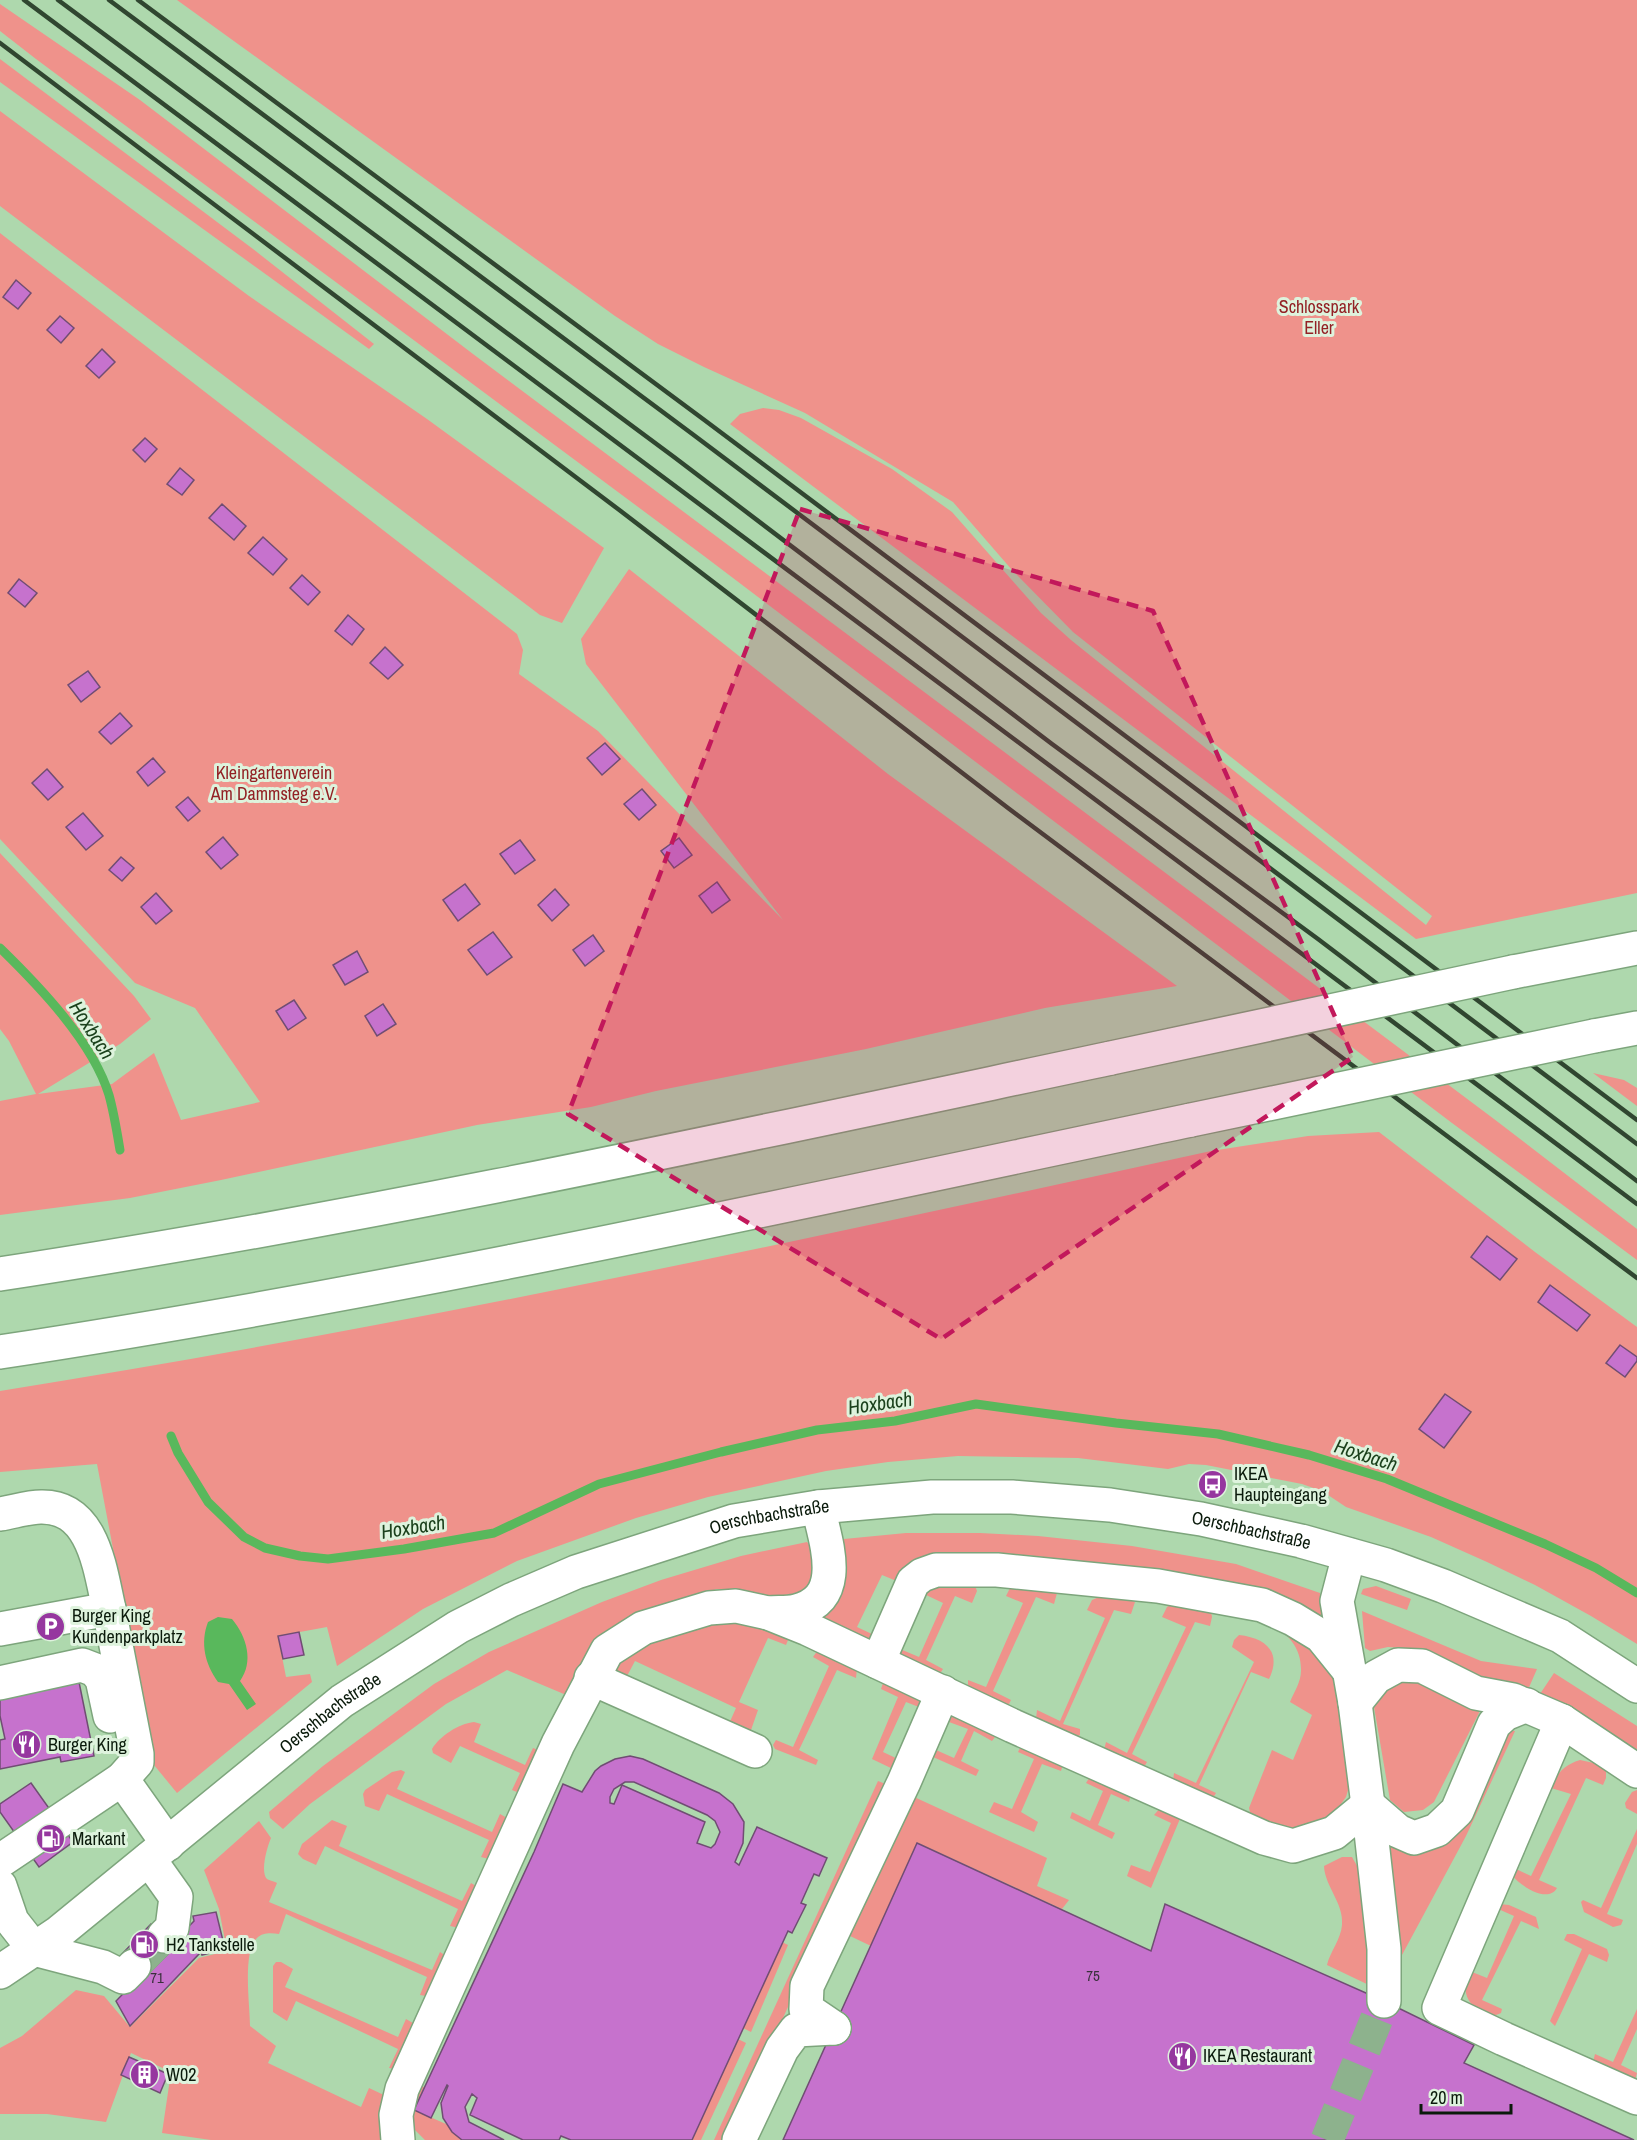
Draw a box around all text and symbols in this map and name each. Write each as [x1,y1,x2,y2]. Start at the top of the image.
park label: Schlosspark Eller [1279,294,1360,340]
park label: Kleingartenverein Am Dammsteg e.V. [210,760,337,806]
water label: Hoxbach [63,995,121,1064]
water label: Hoxbach [846,1385,914,1420]
water label: Hoxbach [1331,1432,1401,1477]
place label: IKEA Haupteingang [1234,1461,1328,1507]
bus stop icon: IKEA Haupteingang [1197,1468,1229,1500]
street label: Oerschbachstraße [706,1493,830,1540]
street label: Oerschbachstraße [1190,1505,1314,1555]
water label: Hoxbach [379,1508,447,1545]
place label: Burger King Kundenparkplatz [72,1603,183,1649]
parking icon: Burger King Kundenparkplatz [35,1610,67,1642]
street label: Oerschbachstraße [274,1666,386,1759]
restaurant icon: Burger King [11,1729,43,1761]
place label: Burger King [48,1732,128,1757]
fuel station icon: Markant [35,1823,67,1855]
place label: Markant [72,1826,125,1851]
fuel station icon: H2 Tankstelle [129,1929,161,1961]
place label: H2 Tankstelle [166,1932,255,1957]
house number: 75 [1086,1965,1100,1986]
house number: 71 [150,1967,164,1988]
restaurant icon: IKEA Restaurant [1166,2040,1198,2072]
place label: IKEA Restaurant [1203,2043,1312,2068]
building icon: W02 [129,2059,161,2091]
place label: W02 [166,2062,196,2087]
scale bar [1421,2077,1511,2115]
text: 20 m [1430,2085,1463,2110]

